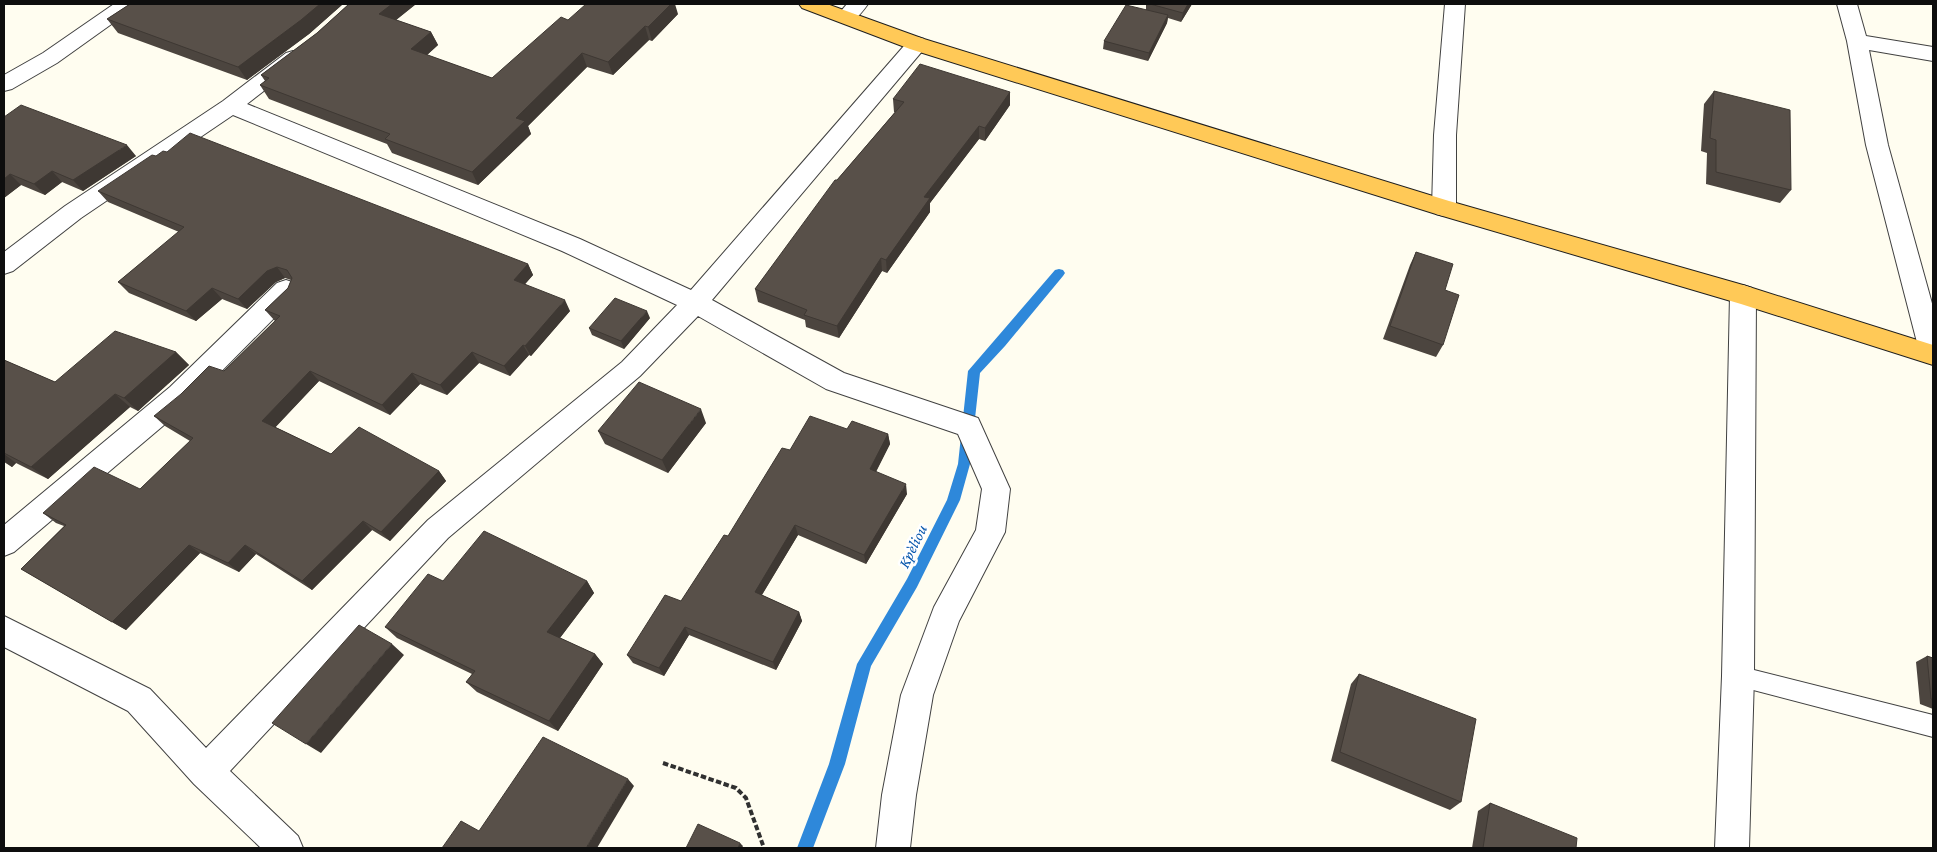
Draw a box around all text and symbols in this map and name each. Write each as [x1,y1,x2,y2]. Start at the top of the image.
water label: Kpèliou [895,522,931,571]

